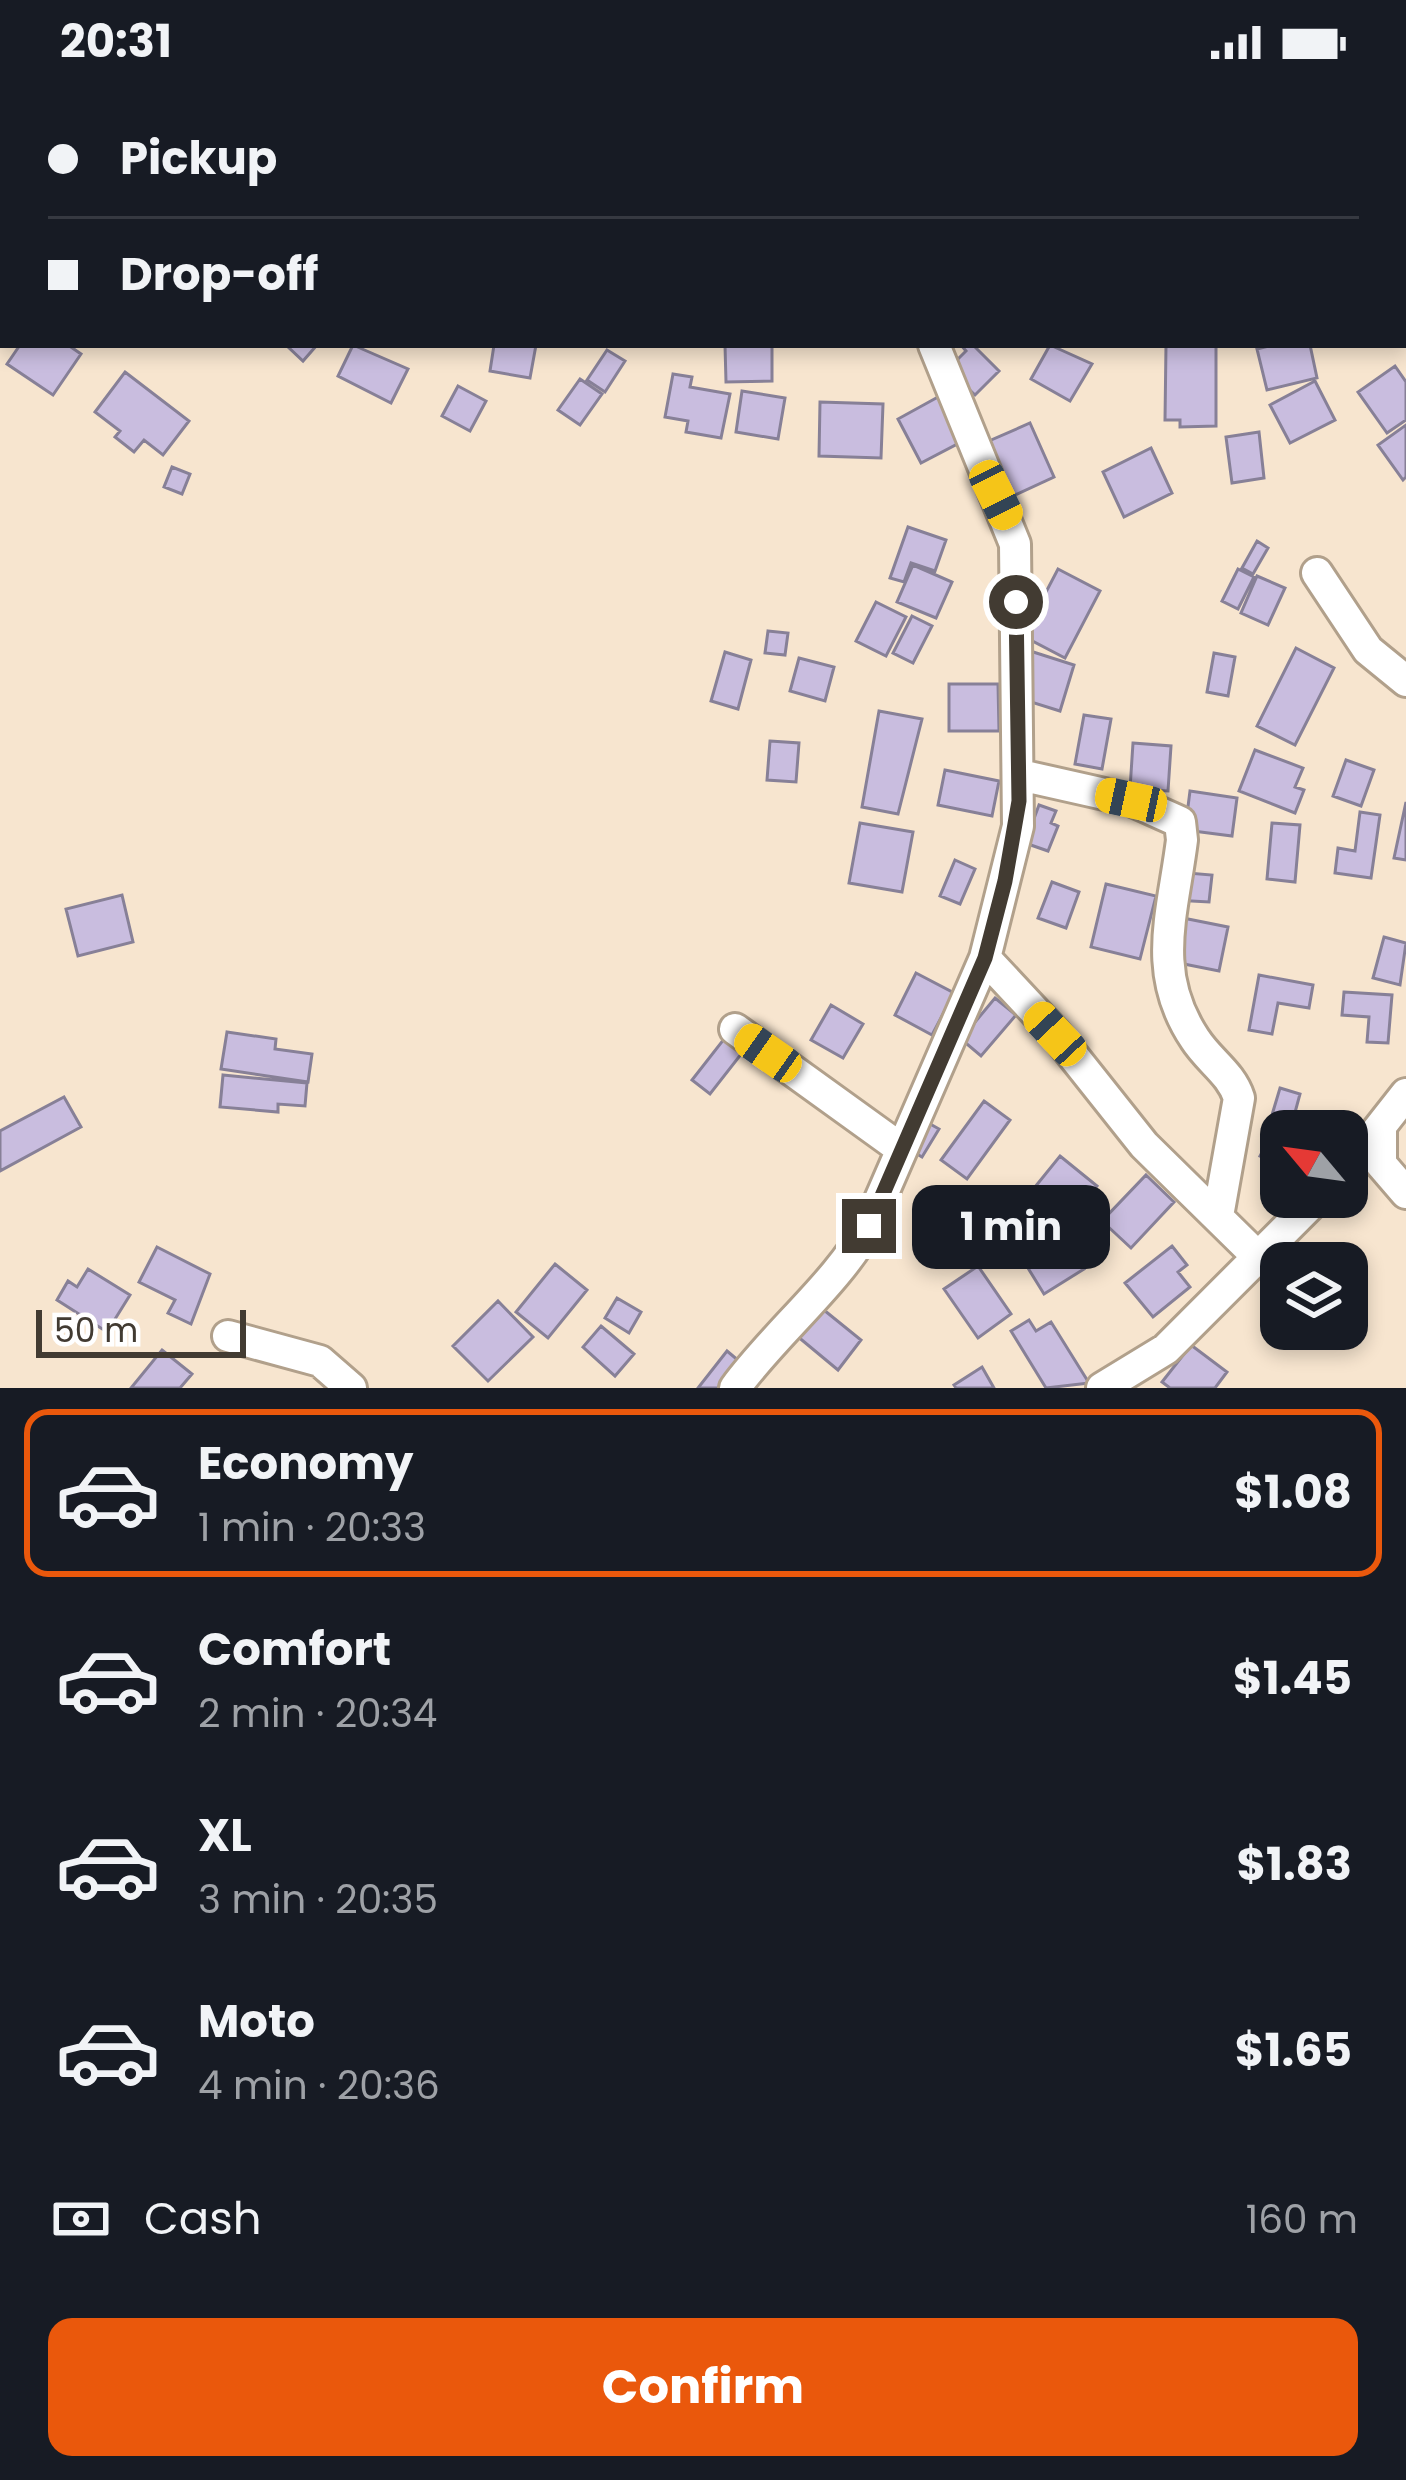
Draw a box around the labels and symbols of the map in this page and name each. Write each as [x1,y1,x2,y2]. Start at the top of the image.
car [964,455,1028,535]
route start [989,575,1043,629]
car [1092,775,1170,825]
car [1017,995,1093,1073]
car [728,1018,808,1088]
north arrow [1260,1110,1368,1218]
callout: 1 min [911,1184,1109,1268]
route end [842,1199,896,1253]
scale bar [36,1304,246,1357]

